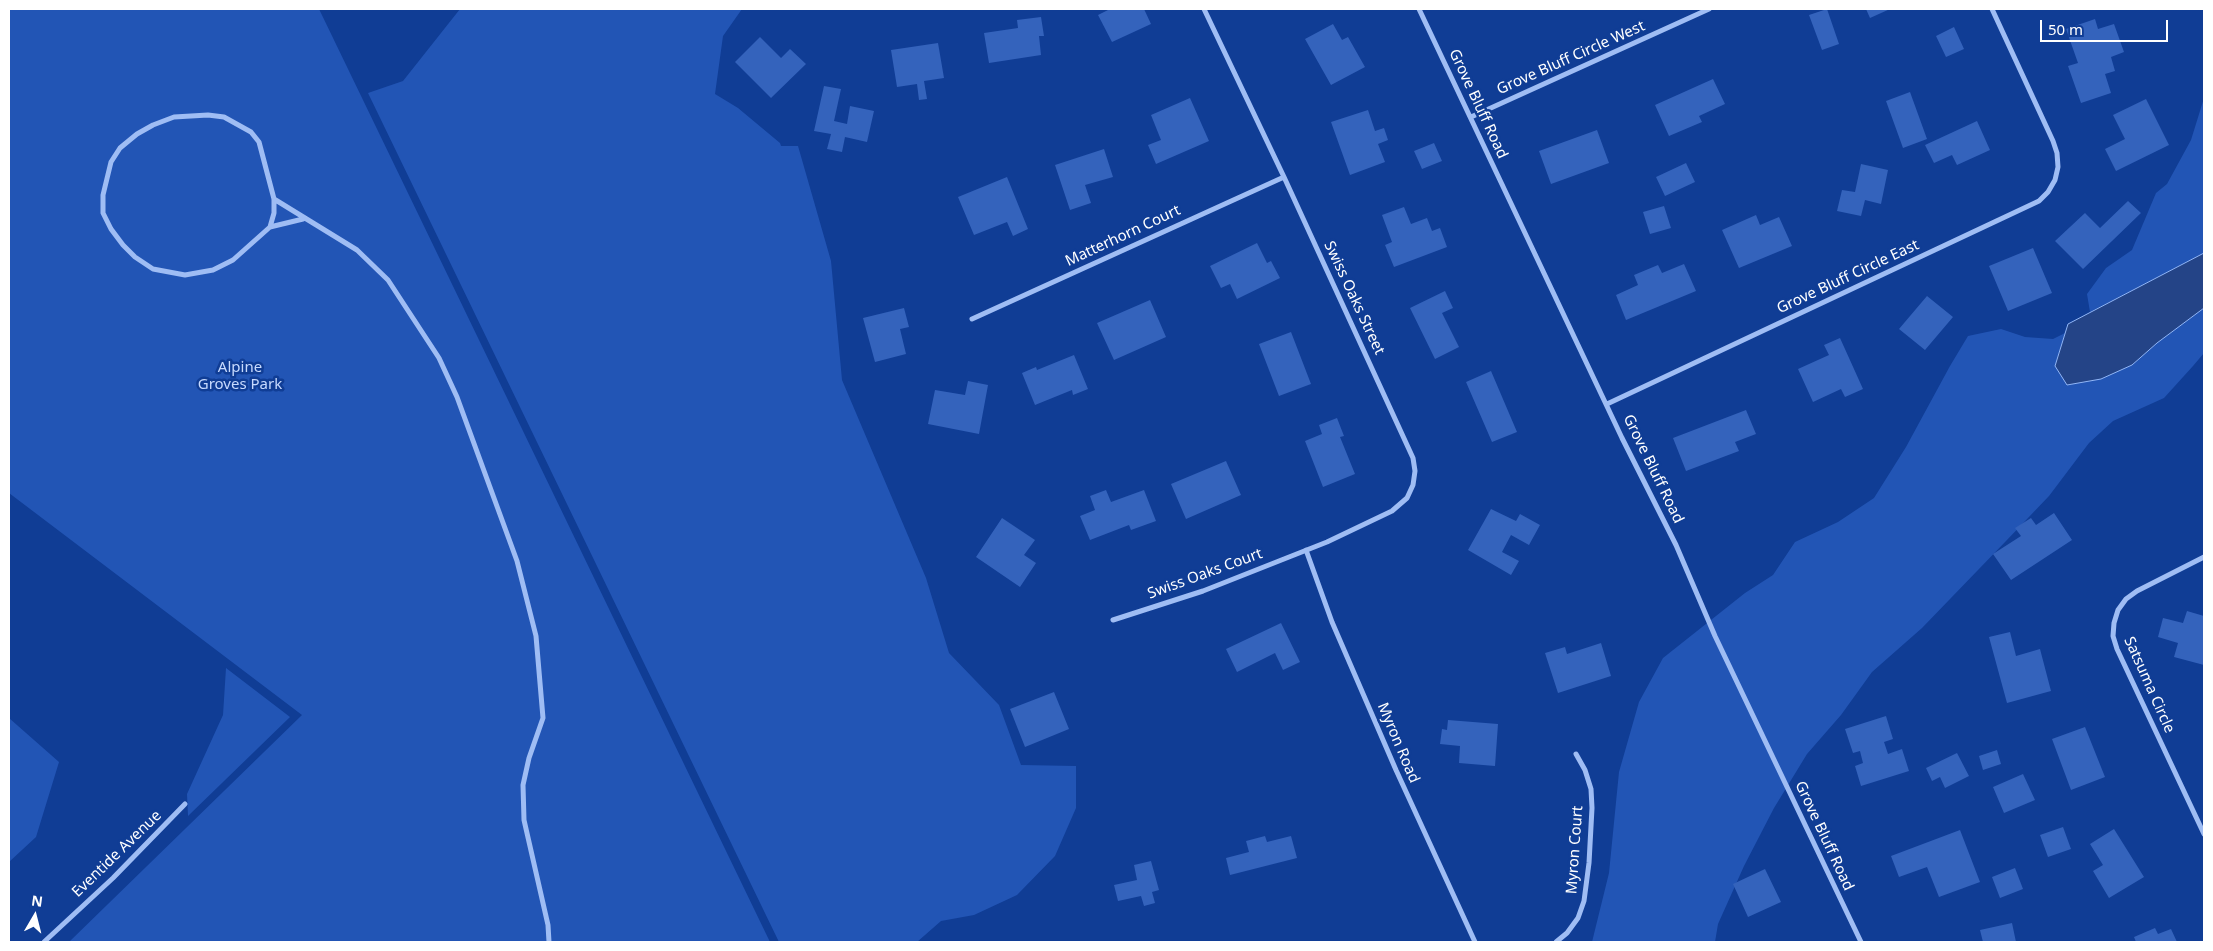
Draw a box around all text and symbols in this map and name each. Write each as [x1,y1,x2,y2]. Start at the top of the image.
scale bar [2043,10,2170,42]
street label: Grove Bluff Circle West [1494,17,1648,99]
text: 50 m [2048,19,2083,39]
street label: Grove Bluff Road [1445,46,1511,162]
street label: Matterhorn Court [1063,202,1183,270]
street label: Grove Bluff Circle East [1774,236,1922,318]
street label: Swiss Oaks Street [1320,238,1388,358]
park label: Alpine Groves Park [198,359,282,394]
street label: Grove Bluff Road [1619,412,1687,526]
street label: Swiss Oaks Court [1145,545,1265,603]
street label: Satsuma Circle [2120,634,2178,736]
street label: Myron Road [1373,700,1423,786]
street label: Grove Bluff Road [1791,778,1857,894]
street label: Myron Court [1563,805,1587,895]
street label: Eventide Avenue [69,807,165,901]
text: N [30,890,44,911]
north arrow [10,891,60,941]

